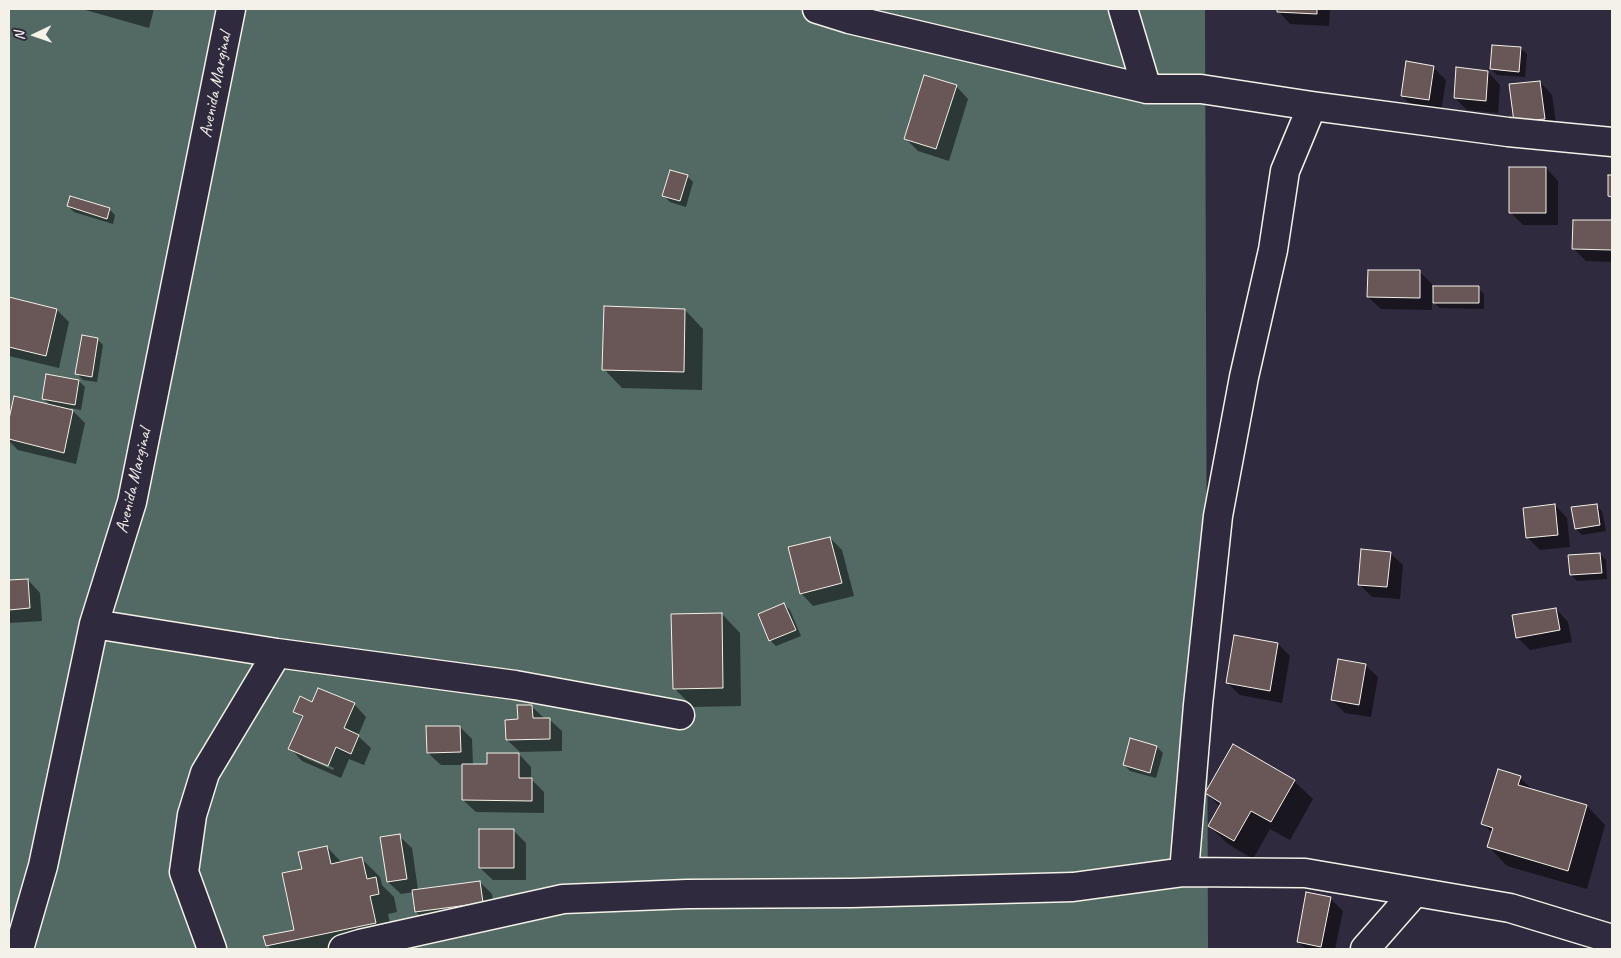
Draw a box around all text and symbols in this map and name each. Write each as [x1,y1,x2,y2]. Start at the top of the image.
north arrow [10,10,60,60]
text: N [11,31,28,41]
street label: Avenida Marginal [195,31,237,139]
street label: Avenida Marginal [111,427,157,535]

